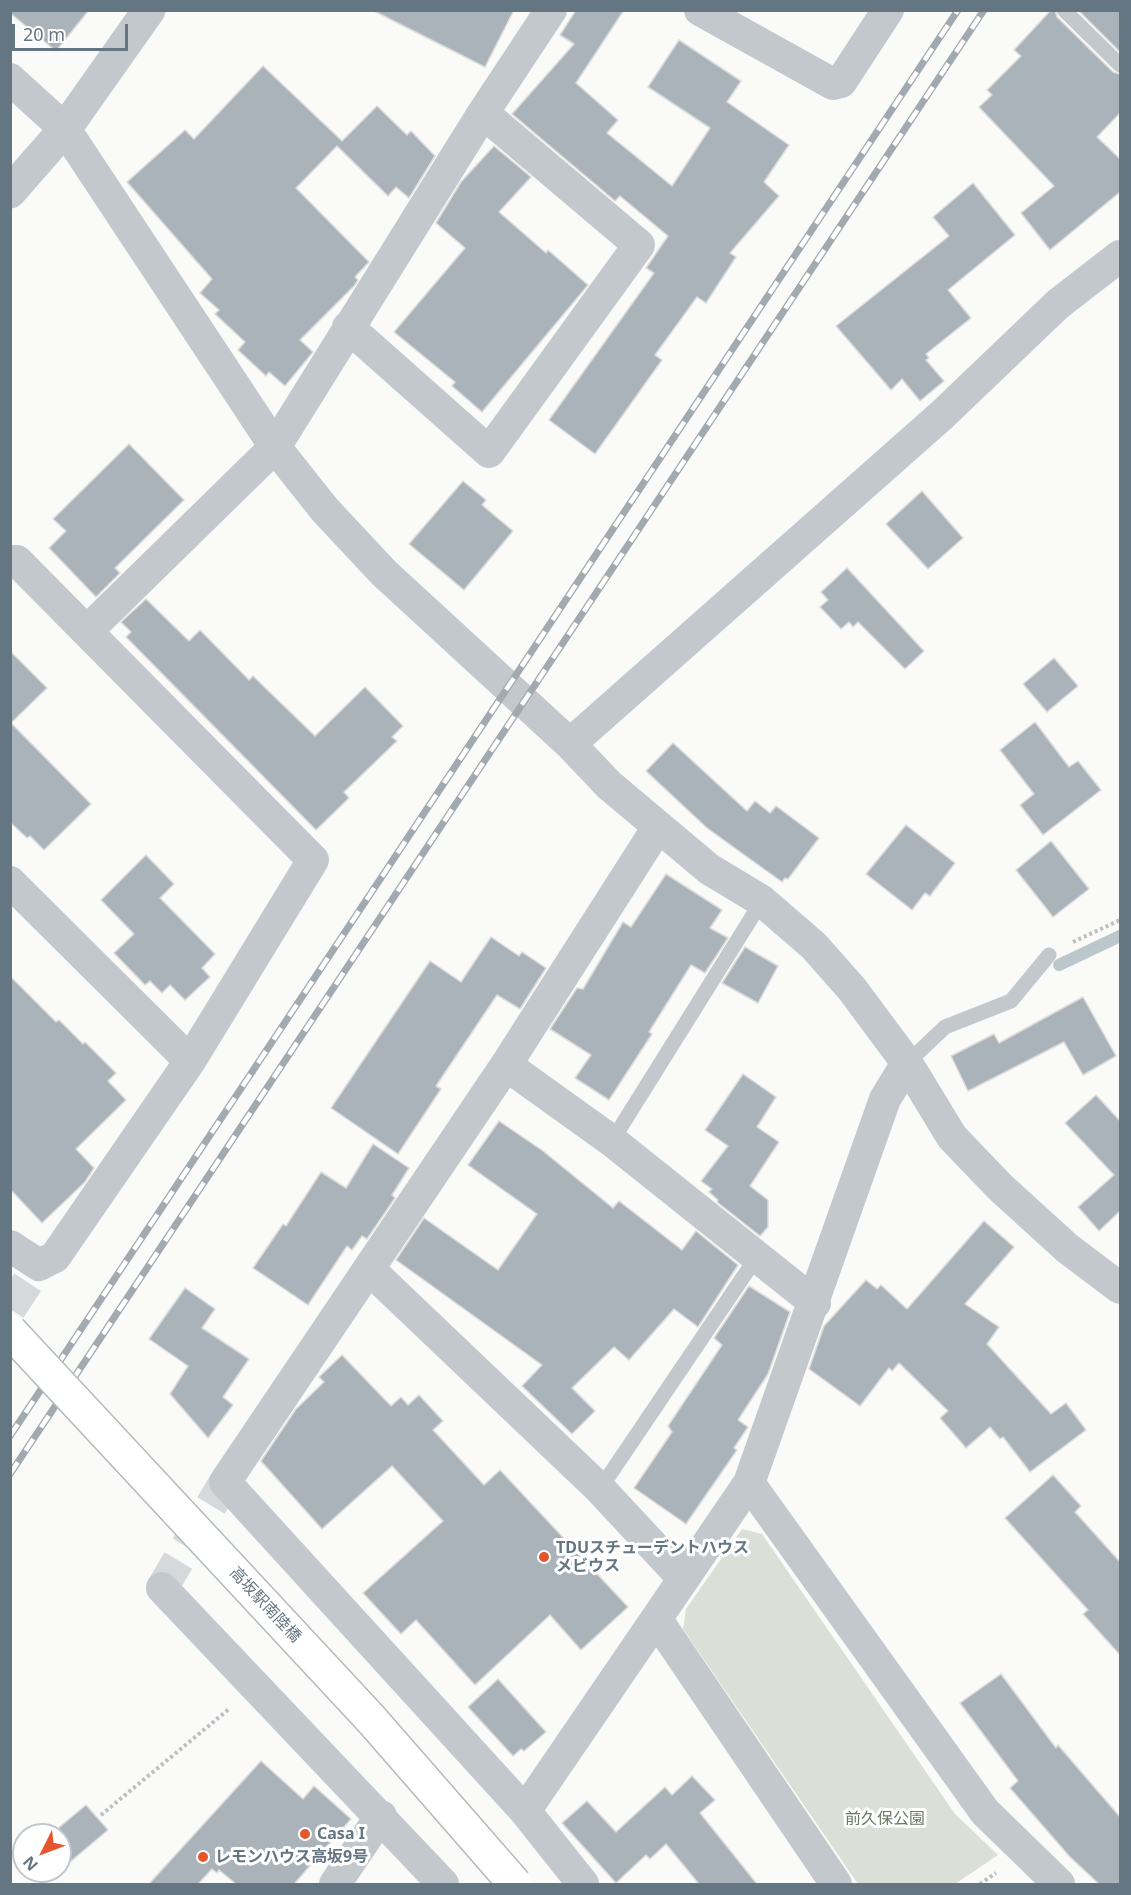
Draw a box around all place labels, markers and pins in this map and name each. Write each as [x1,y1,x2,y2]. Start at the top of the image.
place label: TDUスチューデントハウス メビウス [556,1538,749,1576]
marker: TDUスチューデントハウス メビウス [537,1550,551,1564]
place label: Casa I [317,1824,365,1844]
marker: Casa I [298,1827,312,1841]
place label: レモンハウス高坂9号 [215,1847,368,1867]
marker: レモンハウス高坂9号 [196,1850,210,1864]

